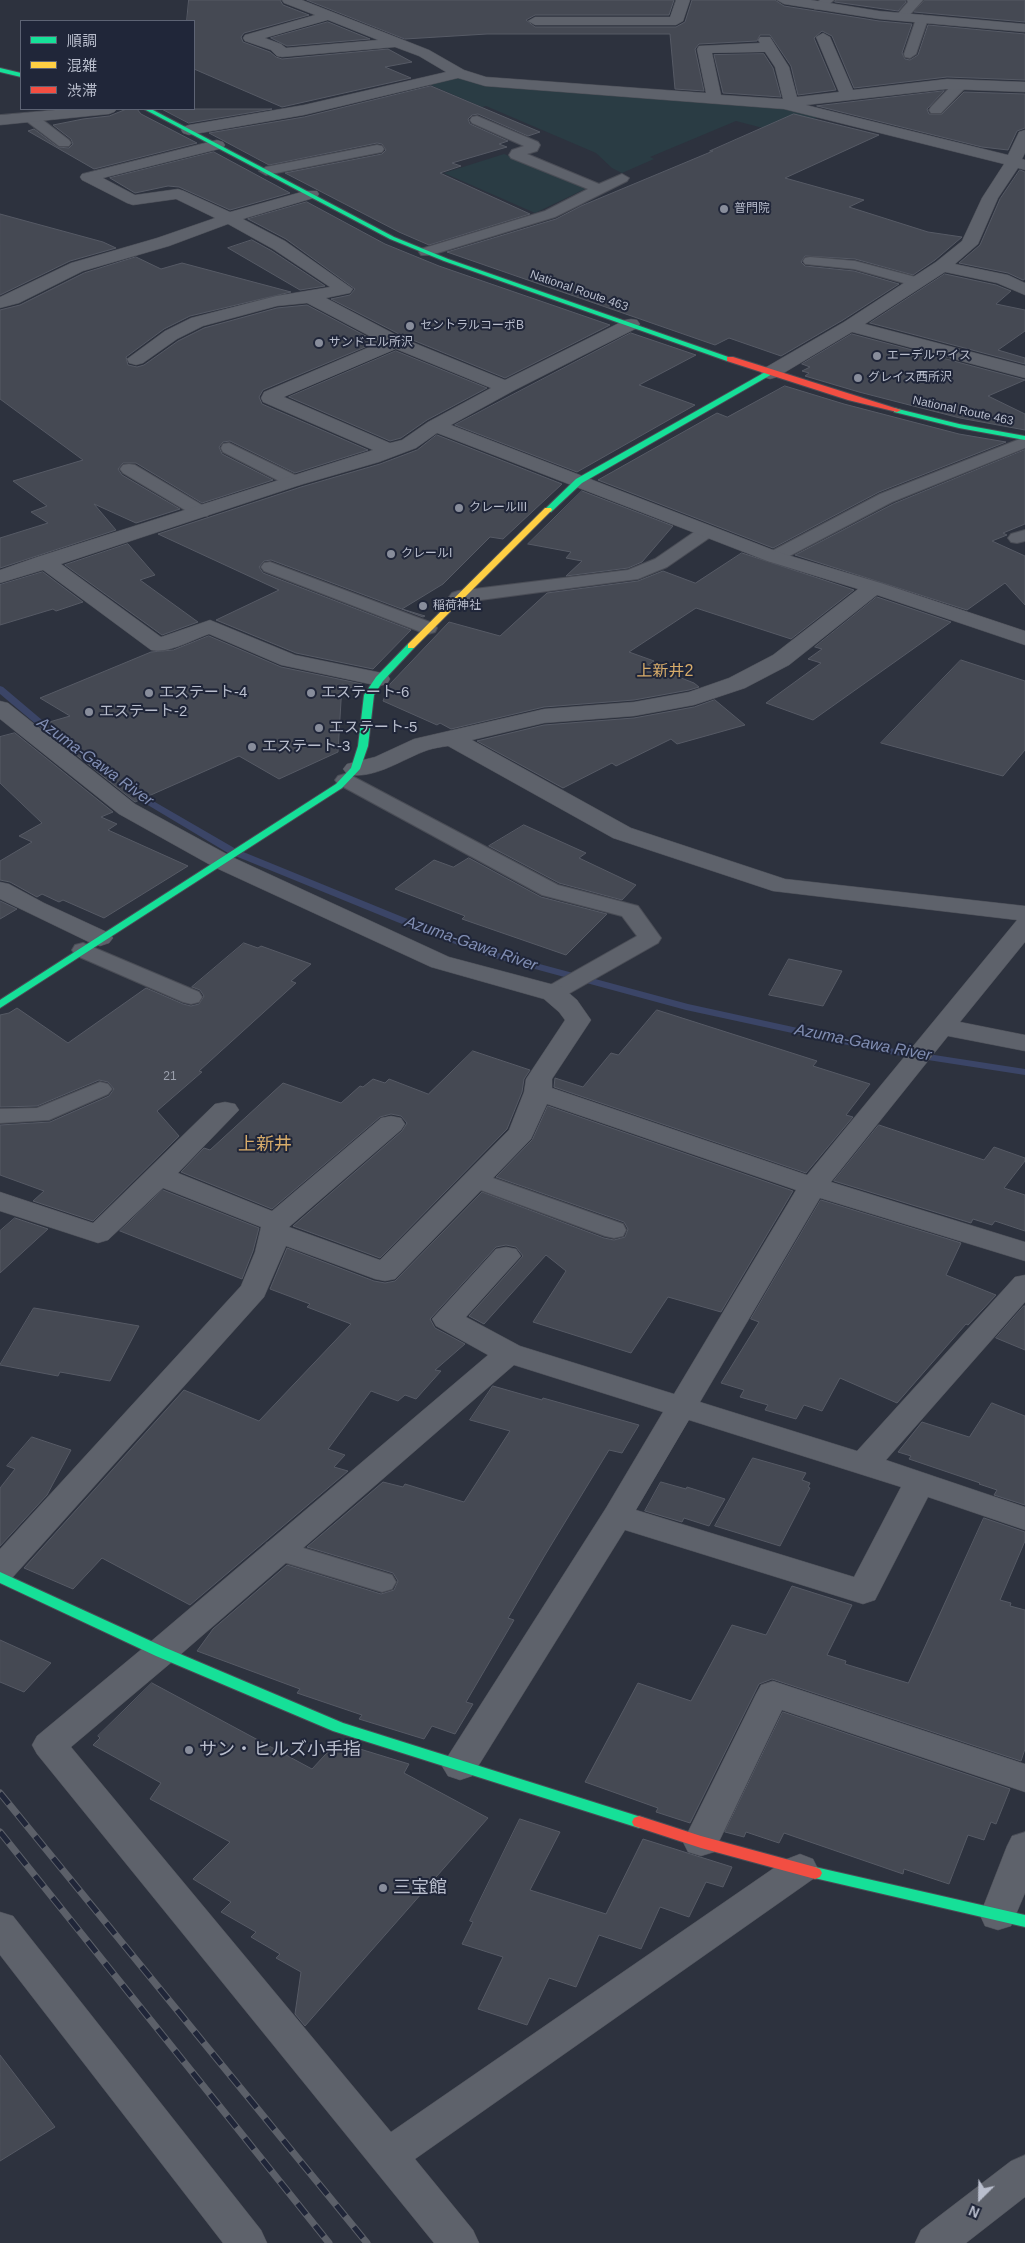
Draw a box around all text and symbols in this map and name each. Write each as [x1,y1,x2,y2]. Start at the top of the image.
legend [20,20,195,110]
text: 順調 [67,32,97,49]
text: 混雑 [67,57,97,74]
text: 渋滞 [67,82,97,99]
place label: 普門院 [734,202,770,216]
marker: 普門院 [718,203,730,215]
street label: National Route 463 [528,267,630,315]
place label: セントラルコーポB [420,319,524,333]
marker: セントラルコーポB [404,320,416,332]
place label: サンドエル所沢 [329,336,413,350]
marker: サンドエル所沢 [313,337,325,349]
place label: エーデルワイス [887,349,971,363]
marker: エーデルワイス [871,350,883,362]
place label: グレイス西所沢 [868,371,952,385]
marker: グレイス西所沢 [852,372,864,384]
street label: National Route 463 [911,393,1015,429]
place label: クレールIII [469,501,527,515]
marker: クレールIII [453,502,465,514]
place label: クレールI [401,547,452,561]
marker: クレールI [385,548,397,560]
place label: 稲荷神社 [433,599,481,613]
marker: 稲荷神社 [417,600,429,612]
district label: 上新井2 [637,662,693,682]
place label: エステート-4 [159,684,247,702]
place label: エステート-6 [321,684,409,702]
marker: エステート-4 [143,687,155,699]
marker: エステート-6 [305,687,317,699]
place label: エステート-2 [99,703,187,721]
marker: エステート-2 [83,706,95,718]
water label: Azuma-Gawa River [33,713,157,811]
place label: エステート-5 [329,719,417,737]
marker: エステート-5 [313,722,325,734]
place label: エステート-3 [262,738,350,756]
marker: エステート-3 [246,741,258,753]
water label: Azuma-Gawa River [402,912,540,976]
water label: Azuma-Gawa River [793,1020,933,1066]
house number: 21 [163,1070,177,1084]
district label: 上新井 [238,1134,292,1156]
place label: サン・ヒルズ小手指 [199,1739,361,1761]
marker: サン・ヒルズ小手指 [183,1744,195,1756]
place label: 三宝館 [393,1877,447,1899]
marker: 三宝館 [377,1882,389,1894]
north arrow [955,2173,1005,2223]
text: N [966,2202,982,2221]

